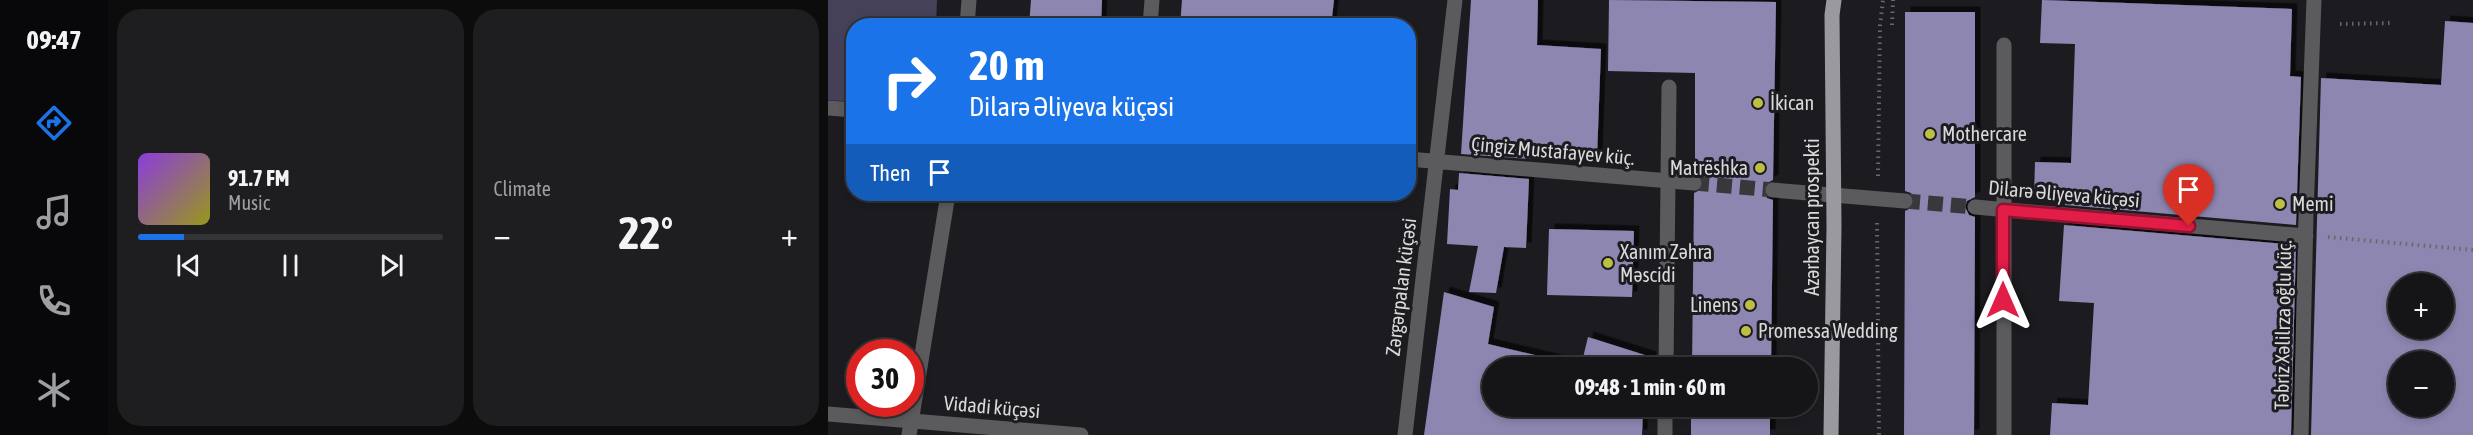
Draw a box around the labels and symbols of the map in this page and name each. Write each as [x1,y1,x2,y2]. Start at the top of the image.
place label: İkican [1770,91,1814,114]
marker: İkican [1751,96,1765,110]
place label: Mothercare [1942,122,2027,145]
marker: Mothercare [1923,127,1937,141]
street label: Çingiz Mustafayev küç. [1470,132,1636,169]
street label: Azərbaycan prospekti [1800,138,1823,296]
place label: Matrëshka [1670,156,1748,179]
marker: Matrëshka [1753,161,1767,175]
pin [2163,164,2214,226]
street label: Dilarə Əliyeva küçəsi [1987,175,2141,212]
place label: Memi [2292,192,2333,215]
marker: Memi [2273,197,2287,211]
street label: Zərgərpalan küçəsi [1381,217,1420,357]
place label: Xanım Zəhra Məscidi [1620,240,1712,286]
street label: Təbriz Xəlilrza oğlu küç. [2270,240,2295,410]
marker: Xanım Zəhra Məscidi [1601,256,1615,270]
position arrow [1971,268,2035,332]
place label: Linens [1690,293,1738,316]
marker: Linens [1743,298,1757,312]
place label: Promessa Wedding [1758,319,1898,342]
marker: Promessa Wedding [1739,324,1753,338]
speed limit sign: 30 [846,339,924,417]
street label: Vidadi küçəsi [943,391,1041,422]

